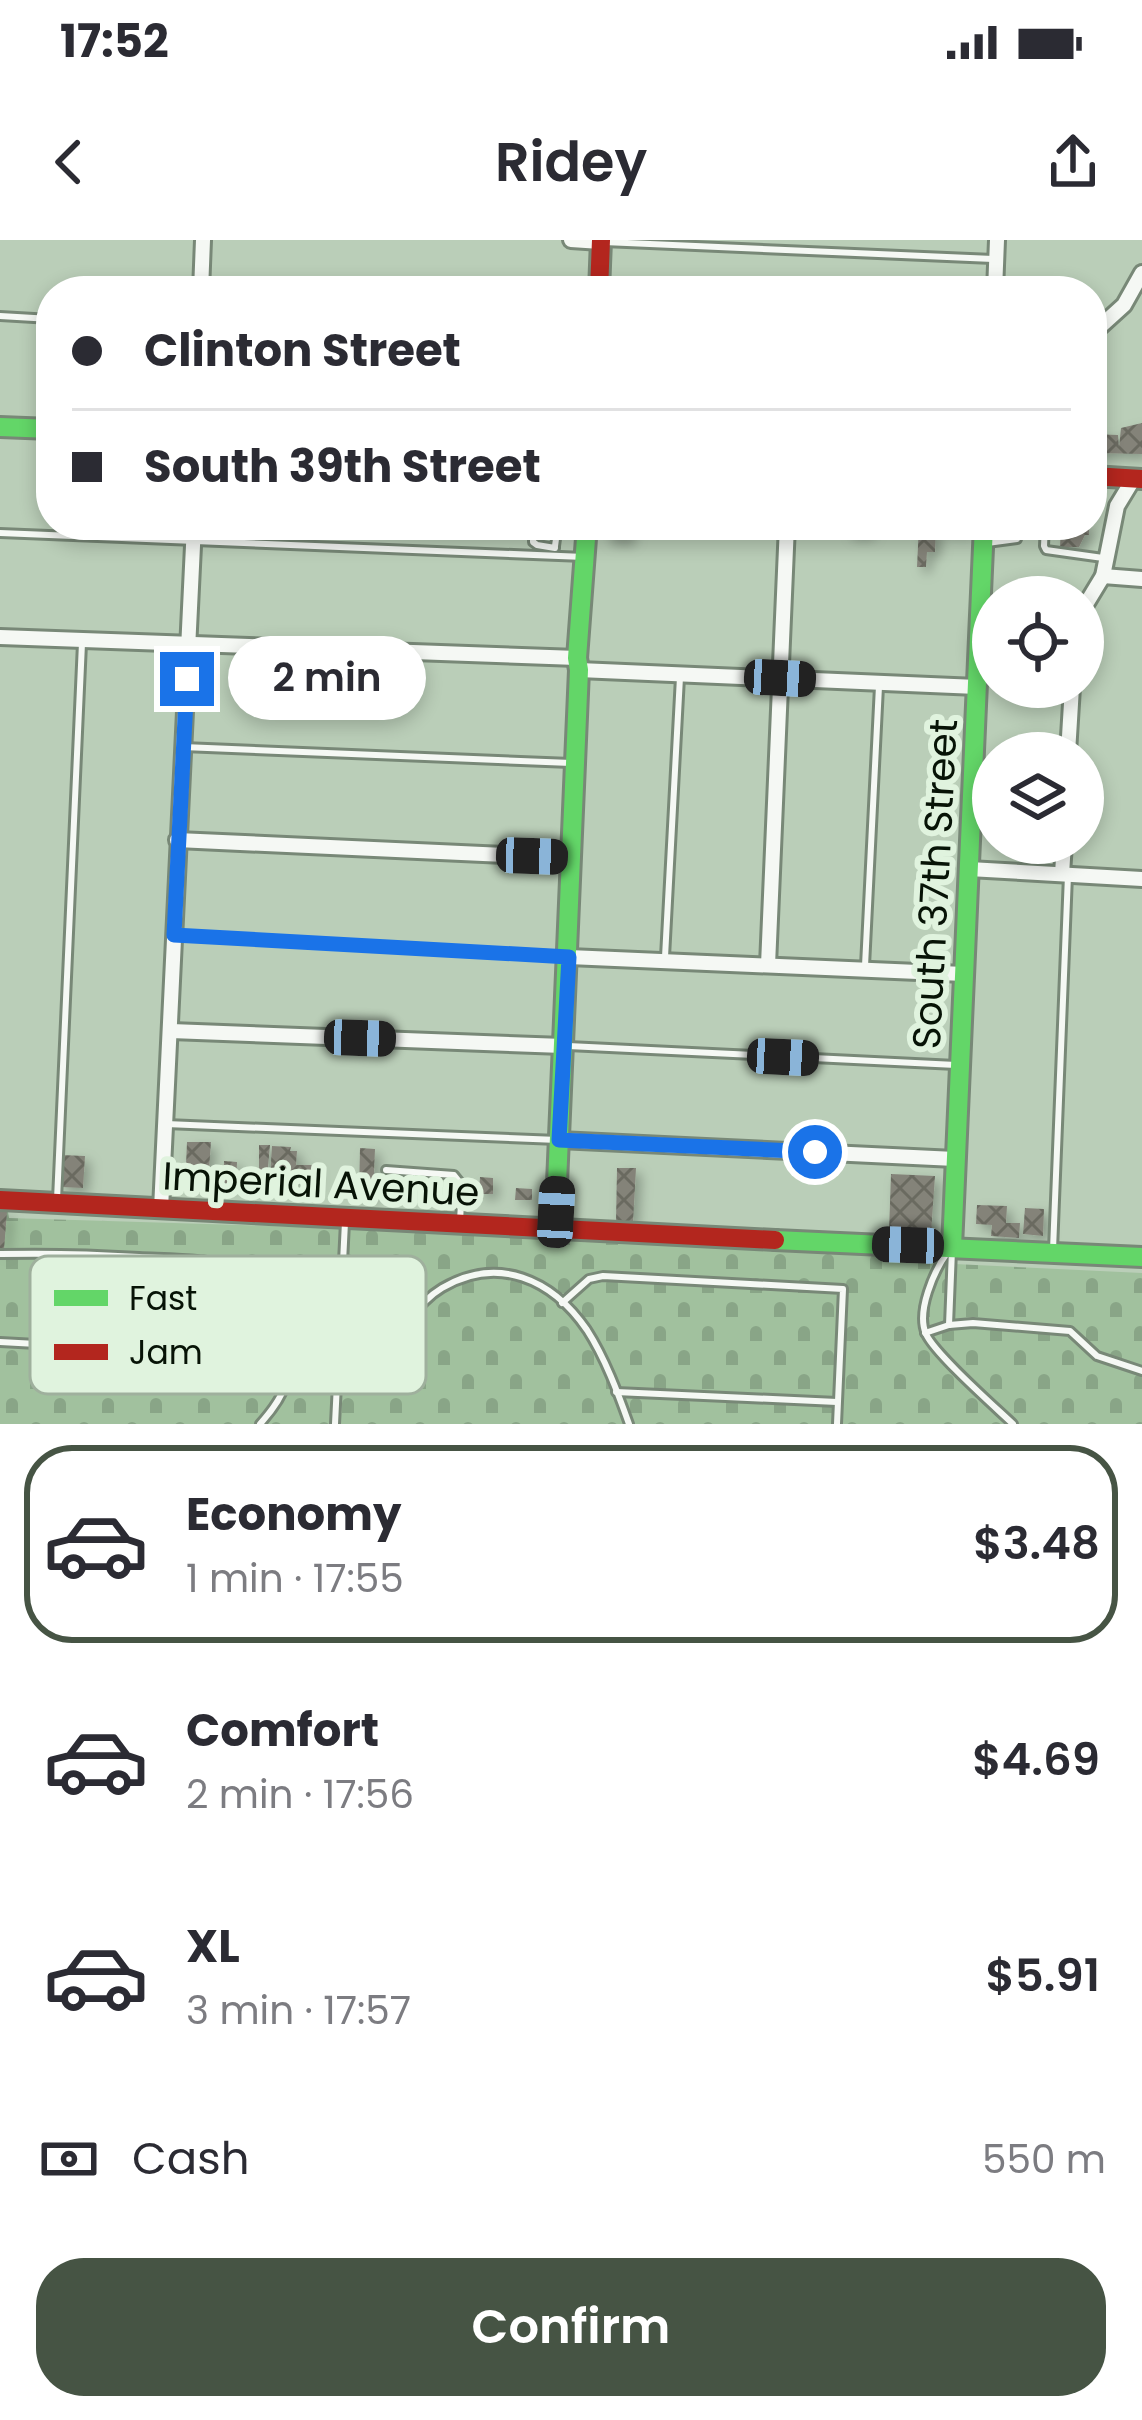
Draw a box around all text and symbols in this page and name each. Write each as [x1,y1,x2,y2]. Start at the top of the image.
text: 17:52 [60,10,169,73]
text: Ridey [495,124,647,200]
icon: back [36,129,102,195]
icon: share [1040,129,1106,195]
text: Clinton Street [144,319,461,382]
text: South 39th Street [144,435,541,498]
map controls [972,576,1104,864]
button: locate [972,576,1104,708]
callout: 2 min [229,637,427,721]
text: 2 min [272,650,382,705]
route end [160,652,214,706]
car [743,658,817,698]
street label: South 37th Street [899,718,971,1050]
button: layers [972,732,1104,864]
car [495,837,569,875]
car [323,1019,397,1057]
car [746,1037,820,1077]
route start [788,1125,842,1179]
street label: Imperial Avenue [161,1148,481,1220]
car [536,1175,576,1249]
car [871,1226,945,1264]
legend [30,1256,426,1394]
text: Fast [129,1275,197,1322]
text: Jam [129,1329,203,1376]
text: Economy [186,1483,401,1546]
icon: car [42,1490,150,1598]
text: $3.48 [973,1512,1100,1575]
text: 1 min · 17:55 [186,1551,404,1606]
text: Comfort [186,1699,379,1762]
icon: car [42,1706,150,1814]
text: $4.69 [972,1728,1100,1791]
text: 2 min · 17:56 [186,1767,414,1822]
text: XL [186,1915,240,1978]
icon: car [42,1922,150,2030]
text: $5.91 [985,1944,1100,2007]
text: 3 min · 17:57 [186,1983,411,2038]
icon: cash [36,2126,102,2192]
text: Cash [132,2127,249,2190]
text: 550 m [982,2132,1106,2187]
button: Confirm [36,2258,1106,2396]

